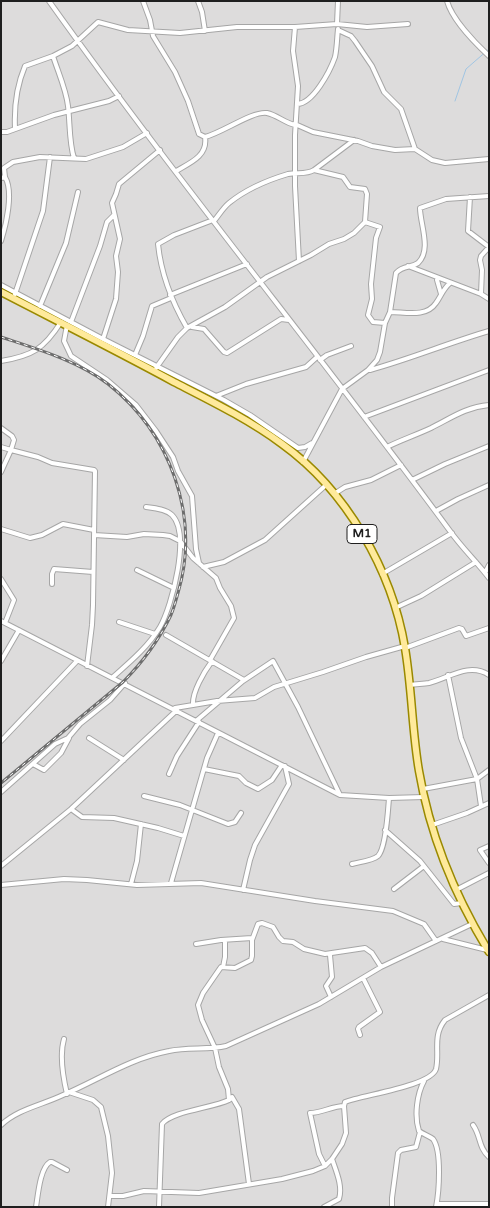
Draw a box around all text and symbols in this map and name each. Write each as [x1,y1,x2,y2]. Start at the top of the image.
road number: M1 [347,524,377,544]

